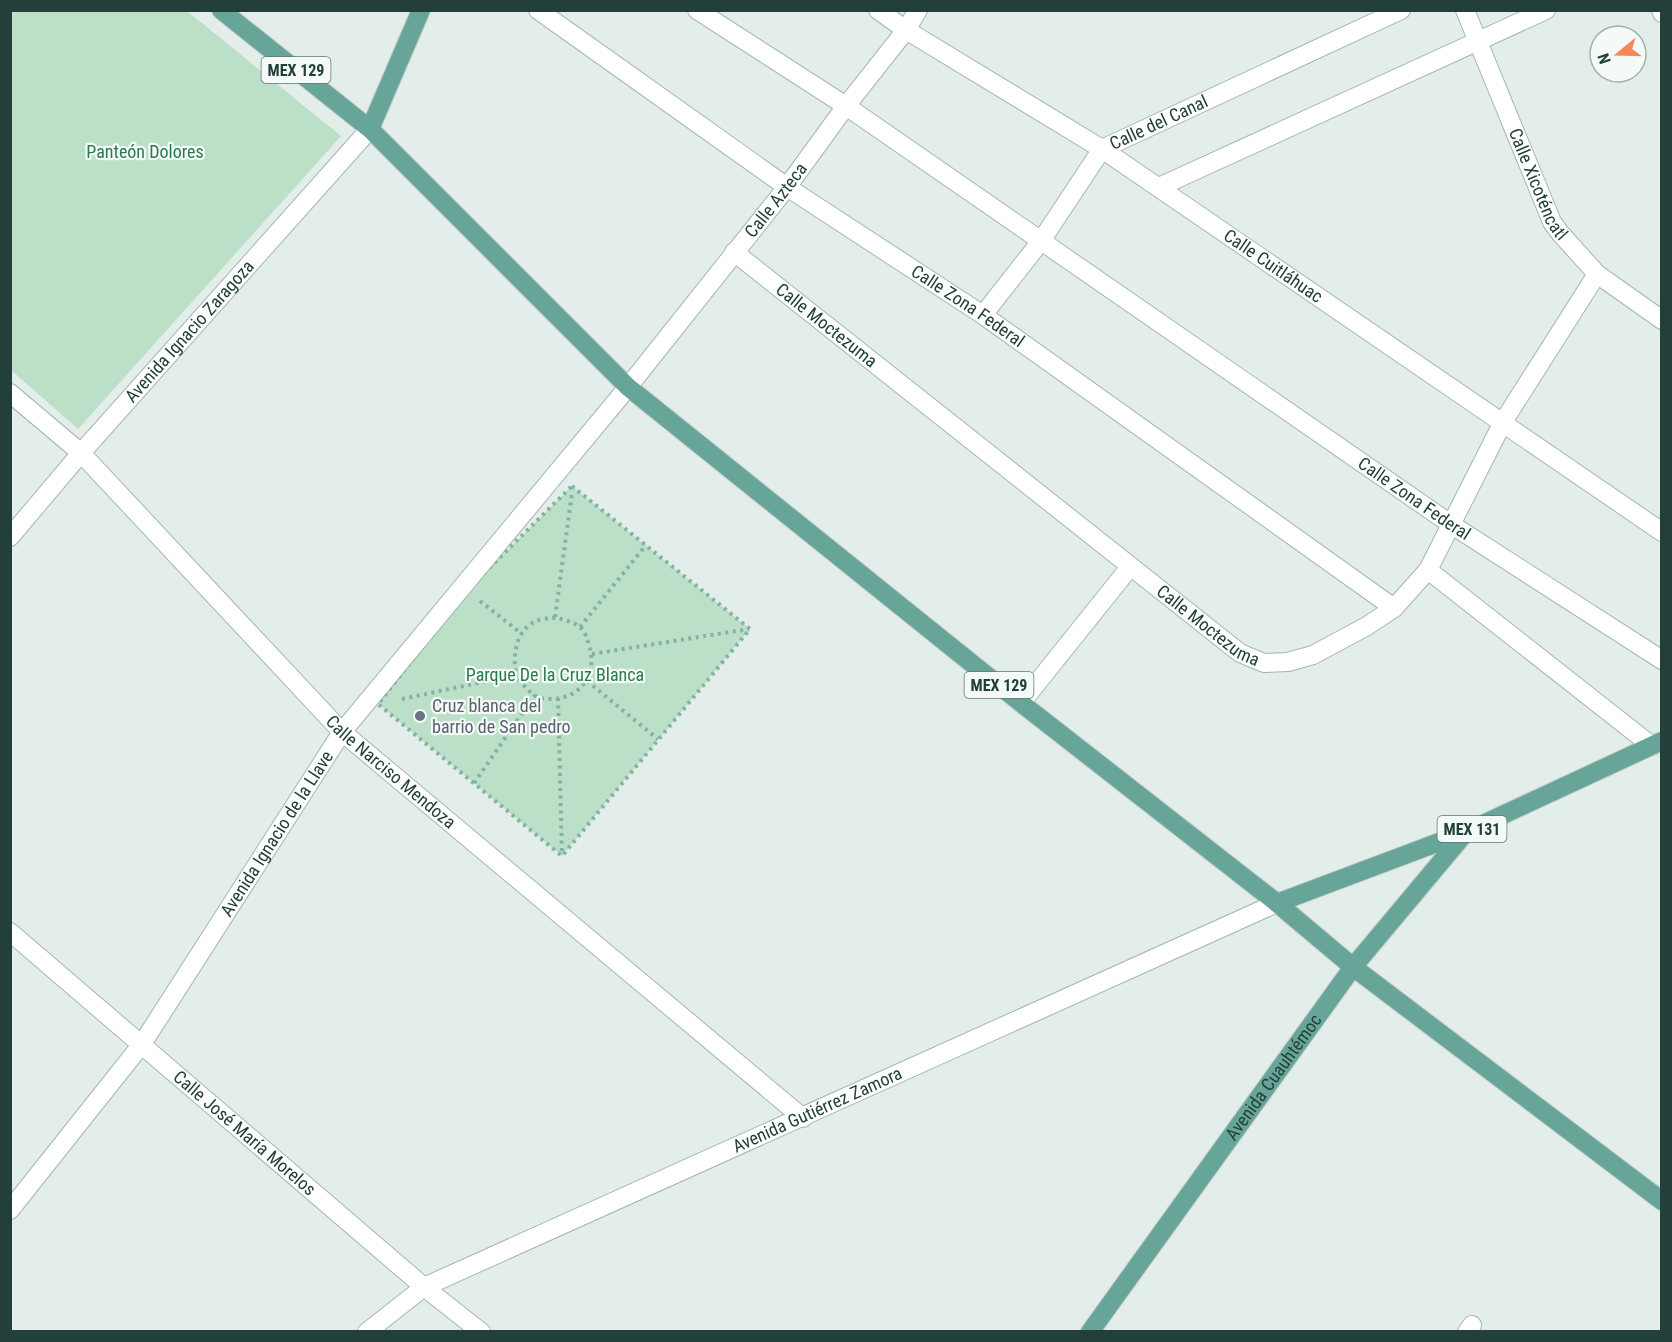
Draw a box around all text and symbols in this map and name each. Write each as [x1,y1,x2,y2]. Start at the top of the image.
north arrow [1588,24,1648,84]
text: N [1594,51,1615,66]
road number: MEX 129 [262,57,330,83]
street label: Calle del Canal [1106,90,1211,154]
street label: Calle Xicoténcatl [1505,125,1572,244]
park label: Panteón Dolores [86,141,204,162]
street label: Calle Azteca [740,159,811,242]
street label: Calle Cuitláhuac [1220,224,1327,307]
street label: Avenida Ignacio Zaragoza [120,256,258,406]
street label: Calle Zona Federal [908,260,1029,351]
street label: Calle Moctezuma [772,278,882,371]
street label: Calle Zona Federal [1354,452,1475,544]
street label: Calle Moctezuma [1153,580,1263,670]
park label: Parque De la Cruz Blanca [466,664,644,685]
road number: MEX 129 [964,672,1034,698]
place label: Cruz blanca del barrio de San pedro [432,695,571,737]
marker: Cruz blanca del barrio de San pedro [413,709,427,723]
street label: Calle Narciso Mendoza [322,711,460,833]
street label: Avenida Ignacio de la Llave [216,747,337,920]
road number: MEX 131 [1438,816,1506,842]
street label: Avenida Cuauhtémoc [1221,1010,1326,1144]
street label: Avenida Gutiérrez Zamora [729,1062,905,1157]
street label: Calle José María Morelos [169,1066,320,1200]

